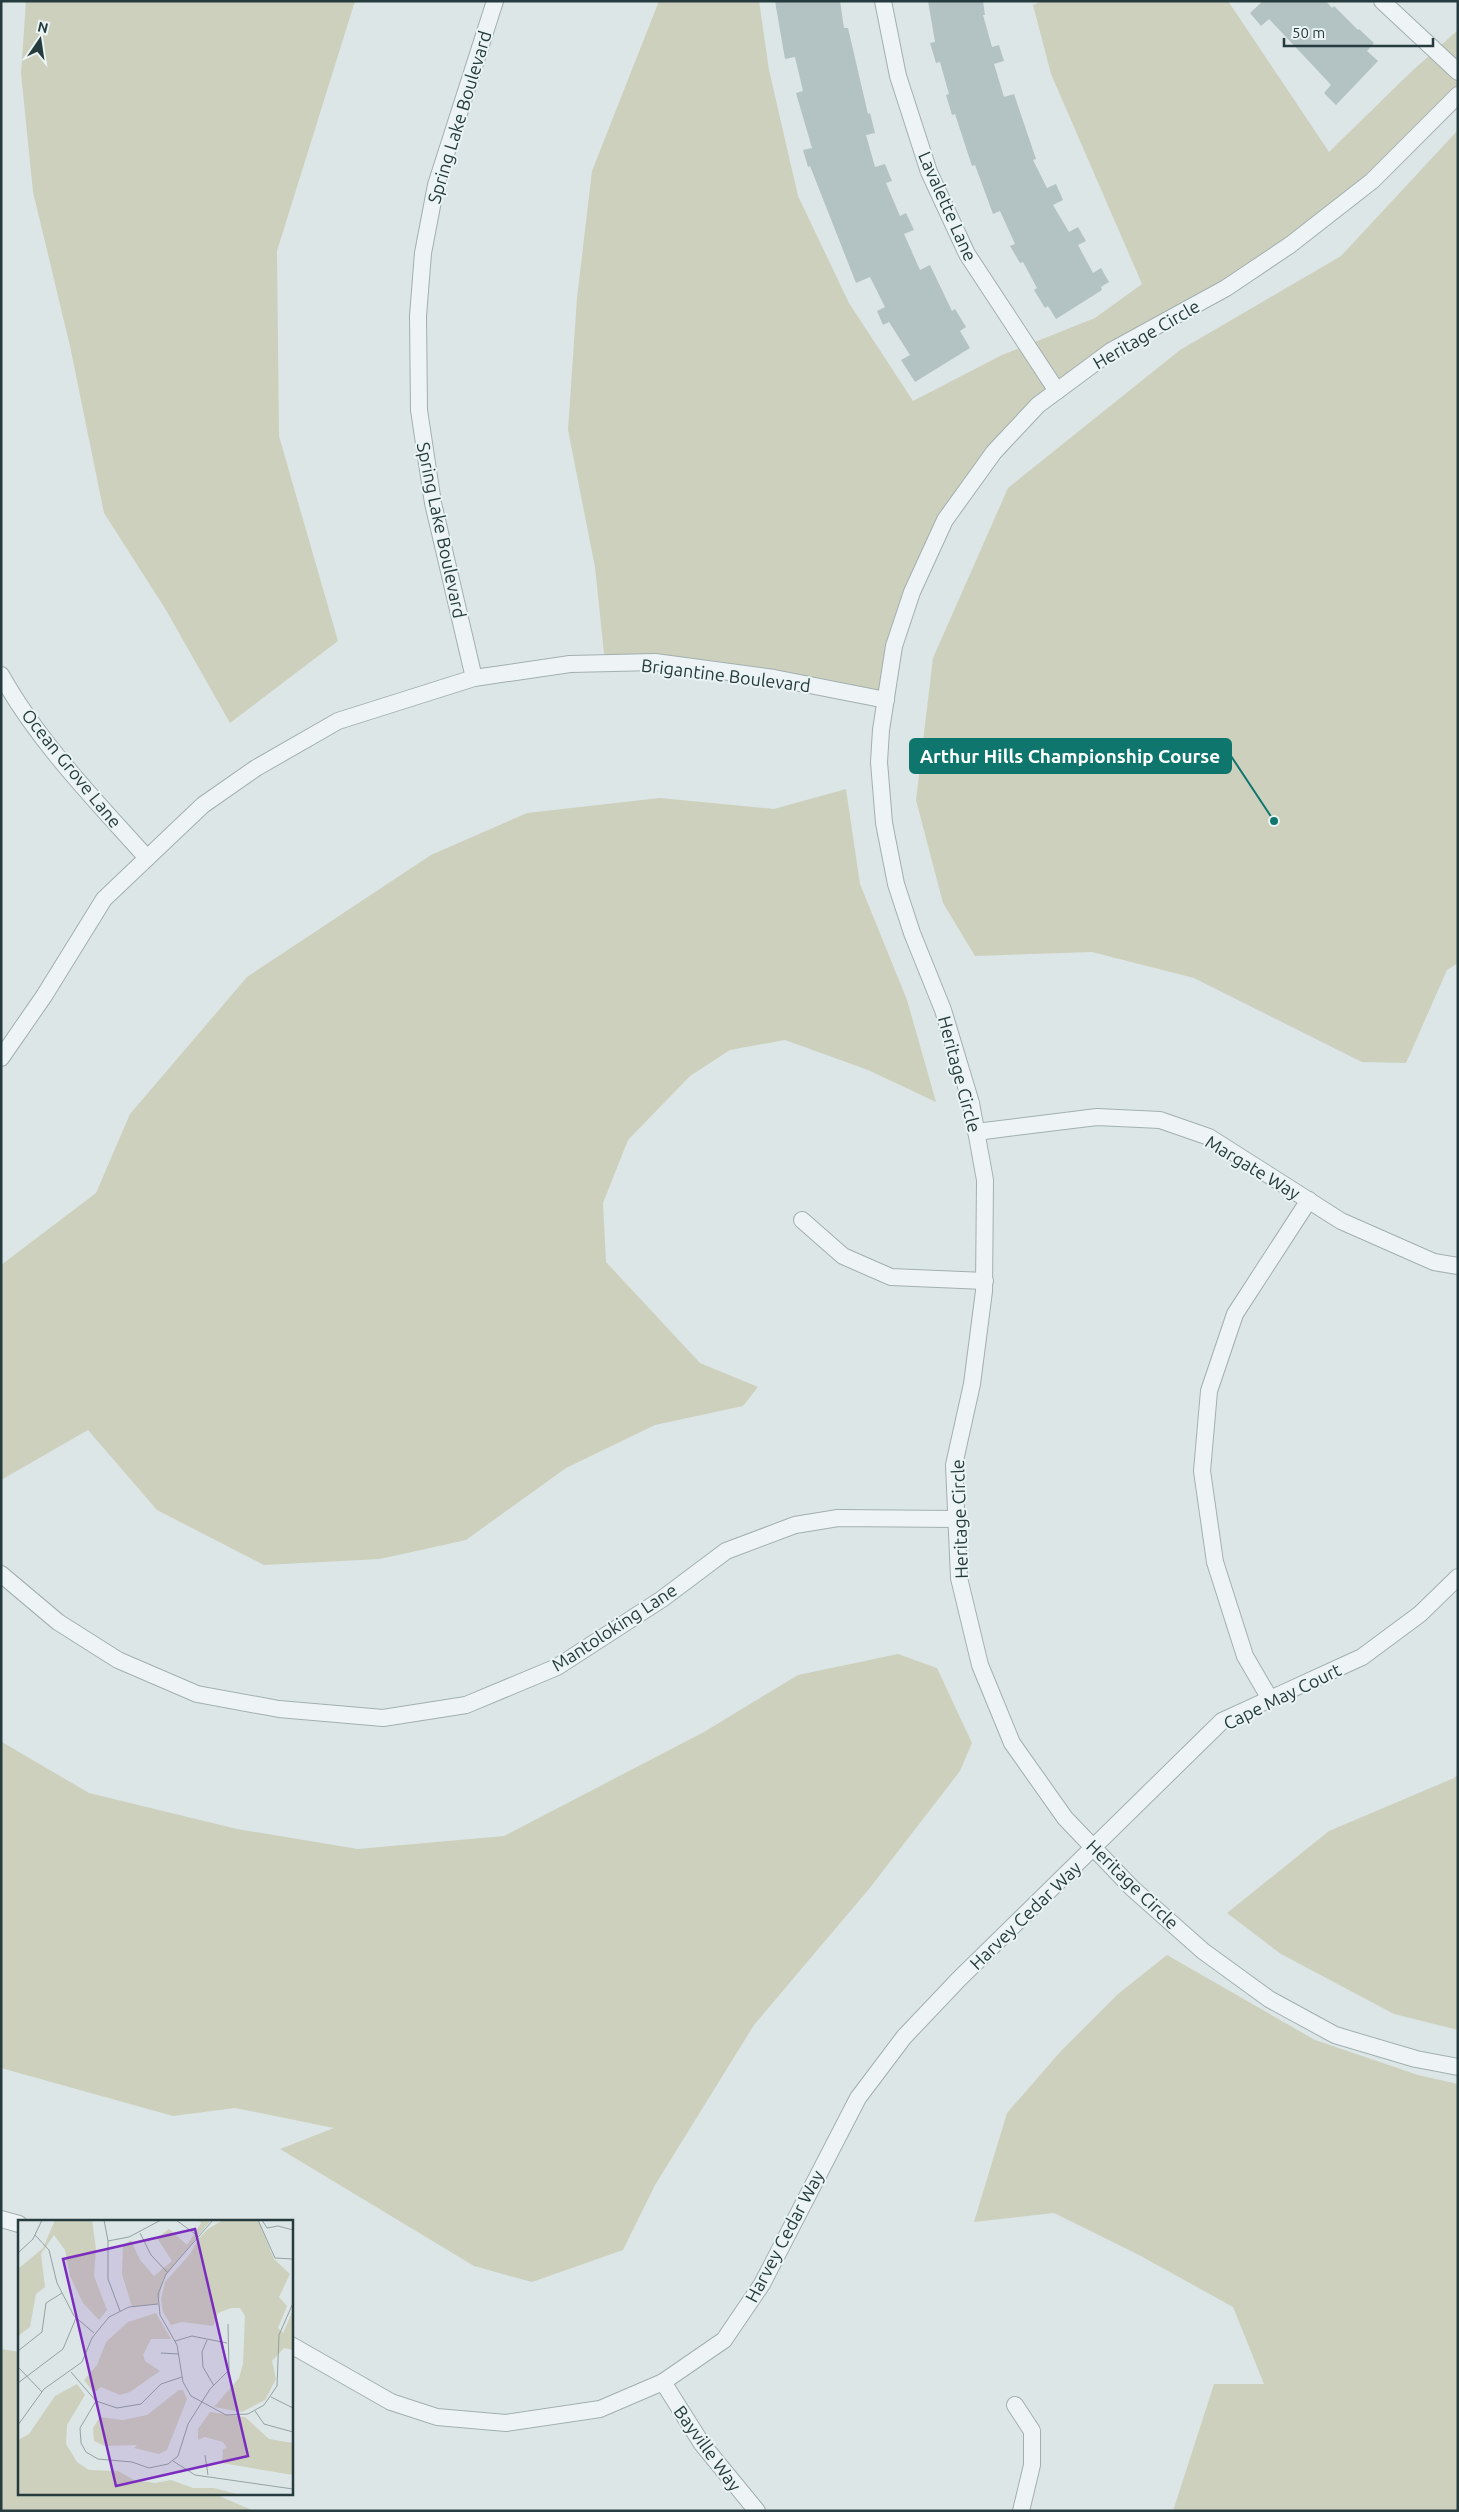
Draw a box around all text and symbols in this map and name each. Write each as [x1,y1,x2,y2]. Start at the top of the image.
north arrow [15,15,65,65]
scale bar [1284,15,1433,47]
text: N [36,18,50,36]
text: 50 m [1292,24,1325,41]
street label: Spring Lake Boulevard [423,28,495,206]
street label: Lavalette Lane [915,148,981,264]
street label: Heritage Circle [1089,295,1203,373]
street label: Spring Lake Boulevard [414,440,470,620]
street label: Brigantine Boulevard [640,655,812,695]
street label: Ocean Grove Lane [18,705,126,831]
callout: Arthur Hills Championship Course [910,739,1231,773]
text: Arthur Hills Championship Course [920,745,1220,767]
street label: Heritage Circle [935,1014,985,1134]
street label: Margate Way [1202,1131,1304,1203]
street label: Heritage Circle [947,1459,971,1579]
street label: Mantoloking Lane [548,1579,680,1675]
street label: Cape May Court [1220,1659,1344,1733]
street label: Heritage Circle [1083,1835,1183,1933]
street label: Harvey Cedar Way [965,1857,1085,1973]
street label: Harvey Cedar Way [741,2166,827,2305]
inset map [18,2220,292,2494]
street label: Bayville Way [670,2401,746,2495]

